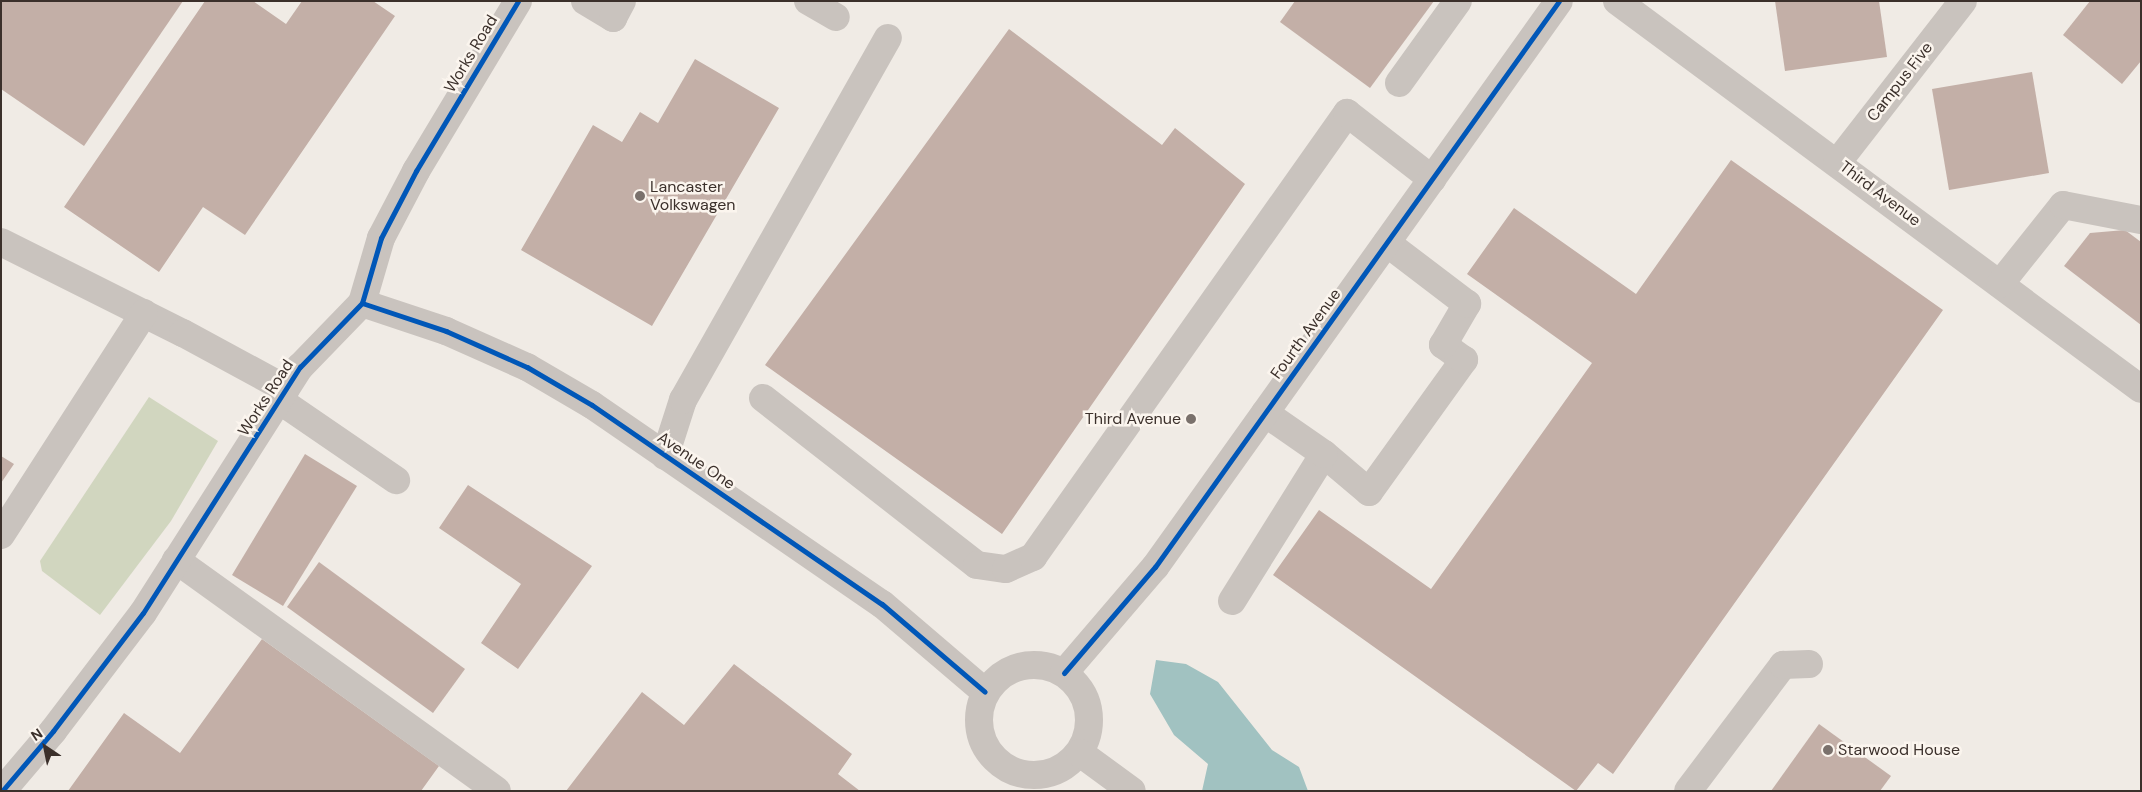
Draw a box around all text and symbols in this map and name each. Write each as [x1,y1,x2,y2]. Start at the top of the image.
street label: Works Road [440,12,502,96]
street label: Campus Five [1863,38,1937,126]
street label: Third Avenue [1836,157,1924,231]
place label: Lancaster Volkswagen [650,177,736,215]
marker: Lancaster Volkswagen [634,190,646,202]
street label: Fourth Avenue [1267,285,1345,383]
street label: Works Road [234,356,298,440]
place label: Third Avenue [1085,409,1181,429]
marker: Third Avenue [1185,413,1197,425]
street label: Avenue One [654,428,738,494]
north arrow [20,722,70,772]
text: N [27,724,46,745]
place label: Starwood House [1838,740,1960,760]
marker: Starwood House [1822,744,1834,756]

